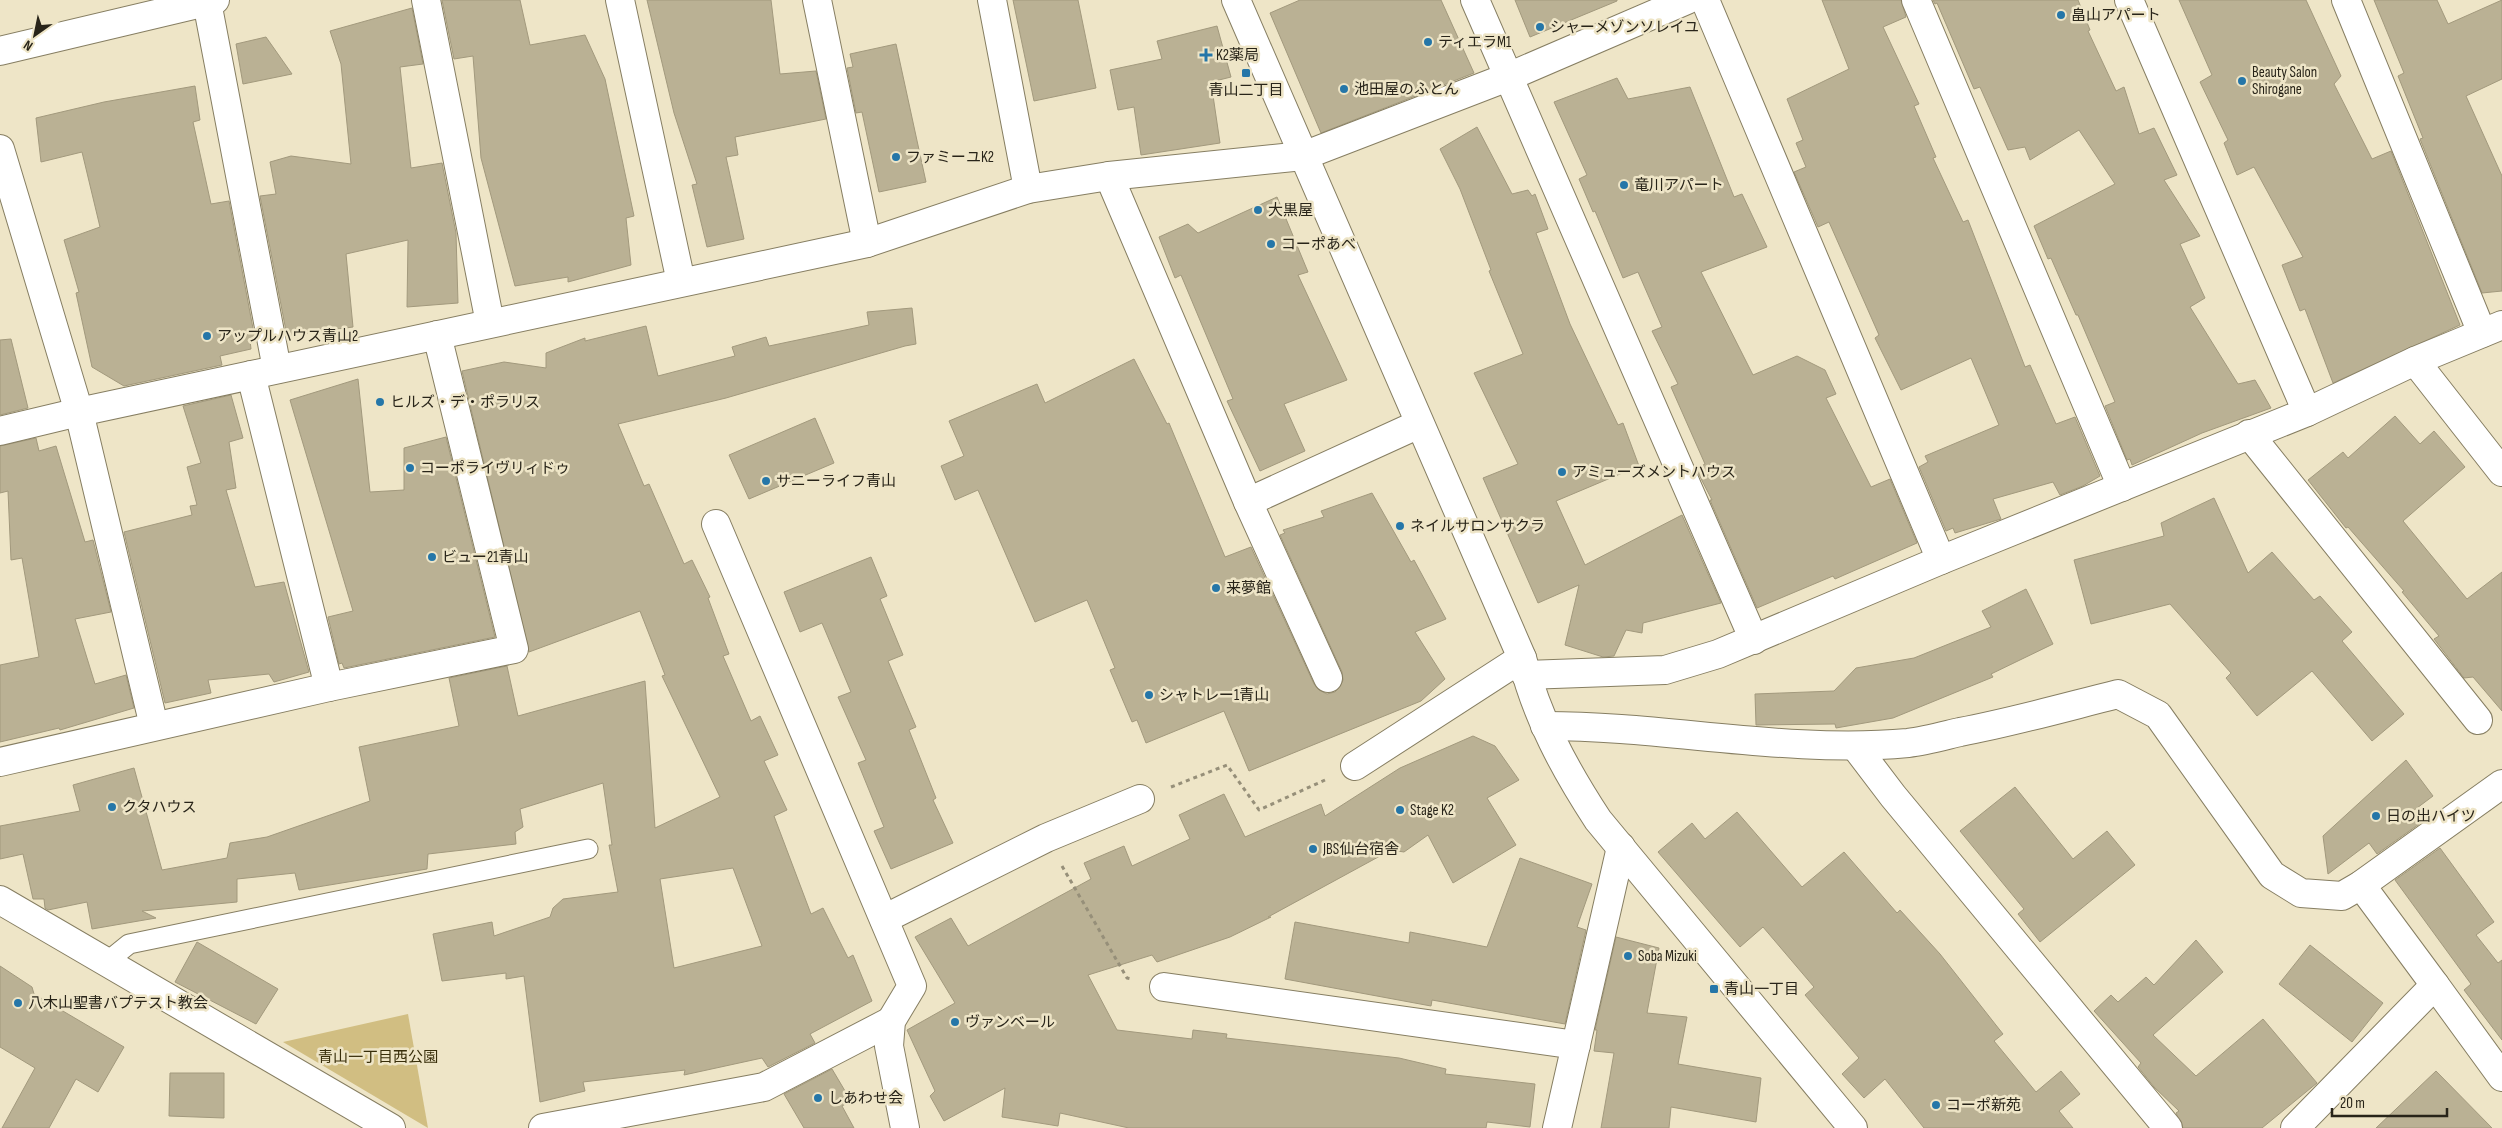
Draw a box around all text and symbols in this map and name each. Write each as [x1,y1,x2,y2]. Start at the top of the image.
place label: 畠山アパート [2071,6,2161,25]
marker: 畠山アパート [2055,9,2067,21]
north arrow [10,10,60,60]
place label: シャーメゾンソレイユ [1550,18,1699,37]
marker: シャーメゾンソレイユ [1534,21,1546,33]
place label: ティエラM1 [1438,33,1512,52]
text: N [20,36,36,55]
marker: ティエラM1 [1422,36,1434,48]
place label: K2薬局 [1216,46,1259,65]
marker: K2薬局 [1200,49,1212,61]
place label: Beauty Salon Shirogane [2252,63,2317,99]
marker: 青山二丁目 [1240,67,1252,79]
marker: Beauty Salon Shirogane [2236,75,2248,87]
place label: 池田屋のふとん [1354,80,1459,99]
place label: 青山二丁目 [1208,81,1284,100]
marker: 池田屋のふとん [1338,83,1350,95]
place label: ファミーユK2 [906,148,994,167]
marker: ファミーユK2 [890,151,902,163]
place label: 竜川アパート [1634,176,1724,195]
marker: 竜川アパート [1618,179,1630,191]
place label: 大黒屋 [1268,201,1313,220]
marker: 大黒屋 [1252,204,1264,216]
place label: コーポあべ [1281,235,1356,254]
marker: コーポあべ [1265,238,1277,250]
place label: アップルハウス青山2 [217,327,358,346]
marker: アップルハウス青山2 [201,330,213,342]
place label: ヒルズ・デ・ポラリス [390,393,540,412]
marker: ヒルズ・デ・ポラリス [374,396,386,408]
place label: コーポライヴリィドゥ [420,459,570,478]
marker: コーポライヴリィドゥ [404,462,416,474]
place label: アミューズメントハウス [1572,463,1736,482]
marker: アミューズメントハウス [1556,466,1568,478]
place label: サニーライフ青山 [776,472,896,491]
marker: サニーライフ青山 [760,475,772,487]
place label: ネイルサロンサクラ [1410,517,1545,536]
marker: ネイルサロンサクラ [1394,520,1406,532]
place label: ビュー21青山 [442,548,528,567]
marker: ビュー21青山 [426,551,438,563]
place label: 来夢館 [1226,579,1271,598]
marker: 来夢館 [1210,582,1222,594]
place label: シャトレー1青山 [1159,686,1269,705]
marker: シャトレー1青山 [1143,689,1155,701]
place label: クタハウス [122,798,196,817]
marker: クタハウス [106,801,118,813]
place label: Stage K2 [1410,801,1454,820]
marker: Stage K2 [1394,804,1406,816]
place label: 日の出ハイツ [2386,807,2476,826]
marker: 日の出ハイツ [2370,810,2382,822]
place label: JBS仙台宿舎 [1322,840,1399,859]
marker: JBS仙台宿舎 [1307,843,1319,855]
place label: Soba Mizuki [1638,947,1697,966]
marker: Soba Mizuki [1622,950,1634,962]
place label: 青山一丁目 [1724,980,1799,999]
marker: 青山一丁目 [1708,983,1720,995]
place label: 八木山聖書バプテスト教会 [28,994,208,1013]
marker: 八木山聖書バプテスト教会 [12,997,24,1009]
place label: ヴァンベール [965,1013,1055,1032]
marker: ヴァンベール [949,1016,961,1028]
park label: 青山一丁目西公園 [318,1048,438,1067]
scale bar [2332,1086,2447,1118]
place label: しあわせ会 [828,1089,903,1108]
marker: しあわせ会 [812,1092,824,1104]
text: 20 m [2340,1094,2365,1113]
place label: コーポ新苑 [1946,1096,2021,1115]
marker: コーポ新苑 [1930,1099,1942,1111]

